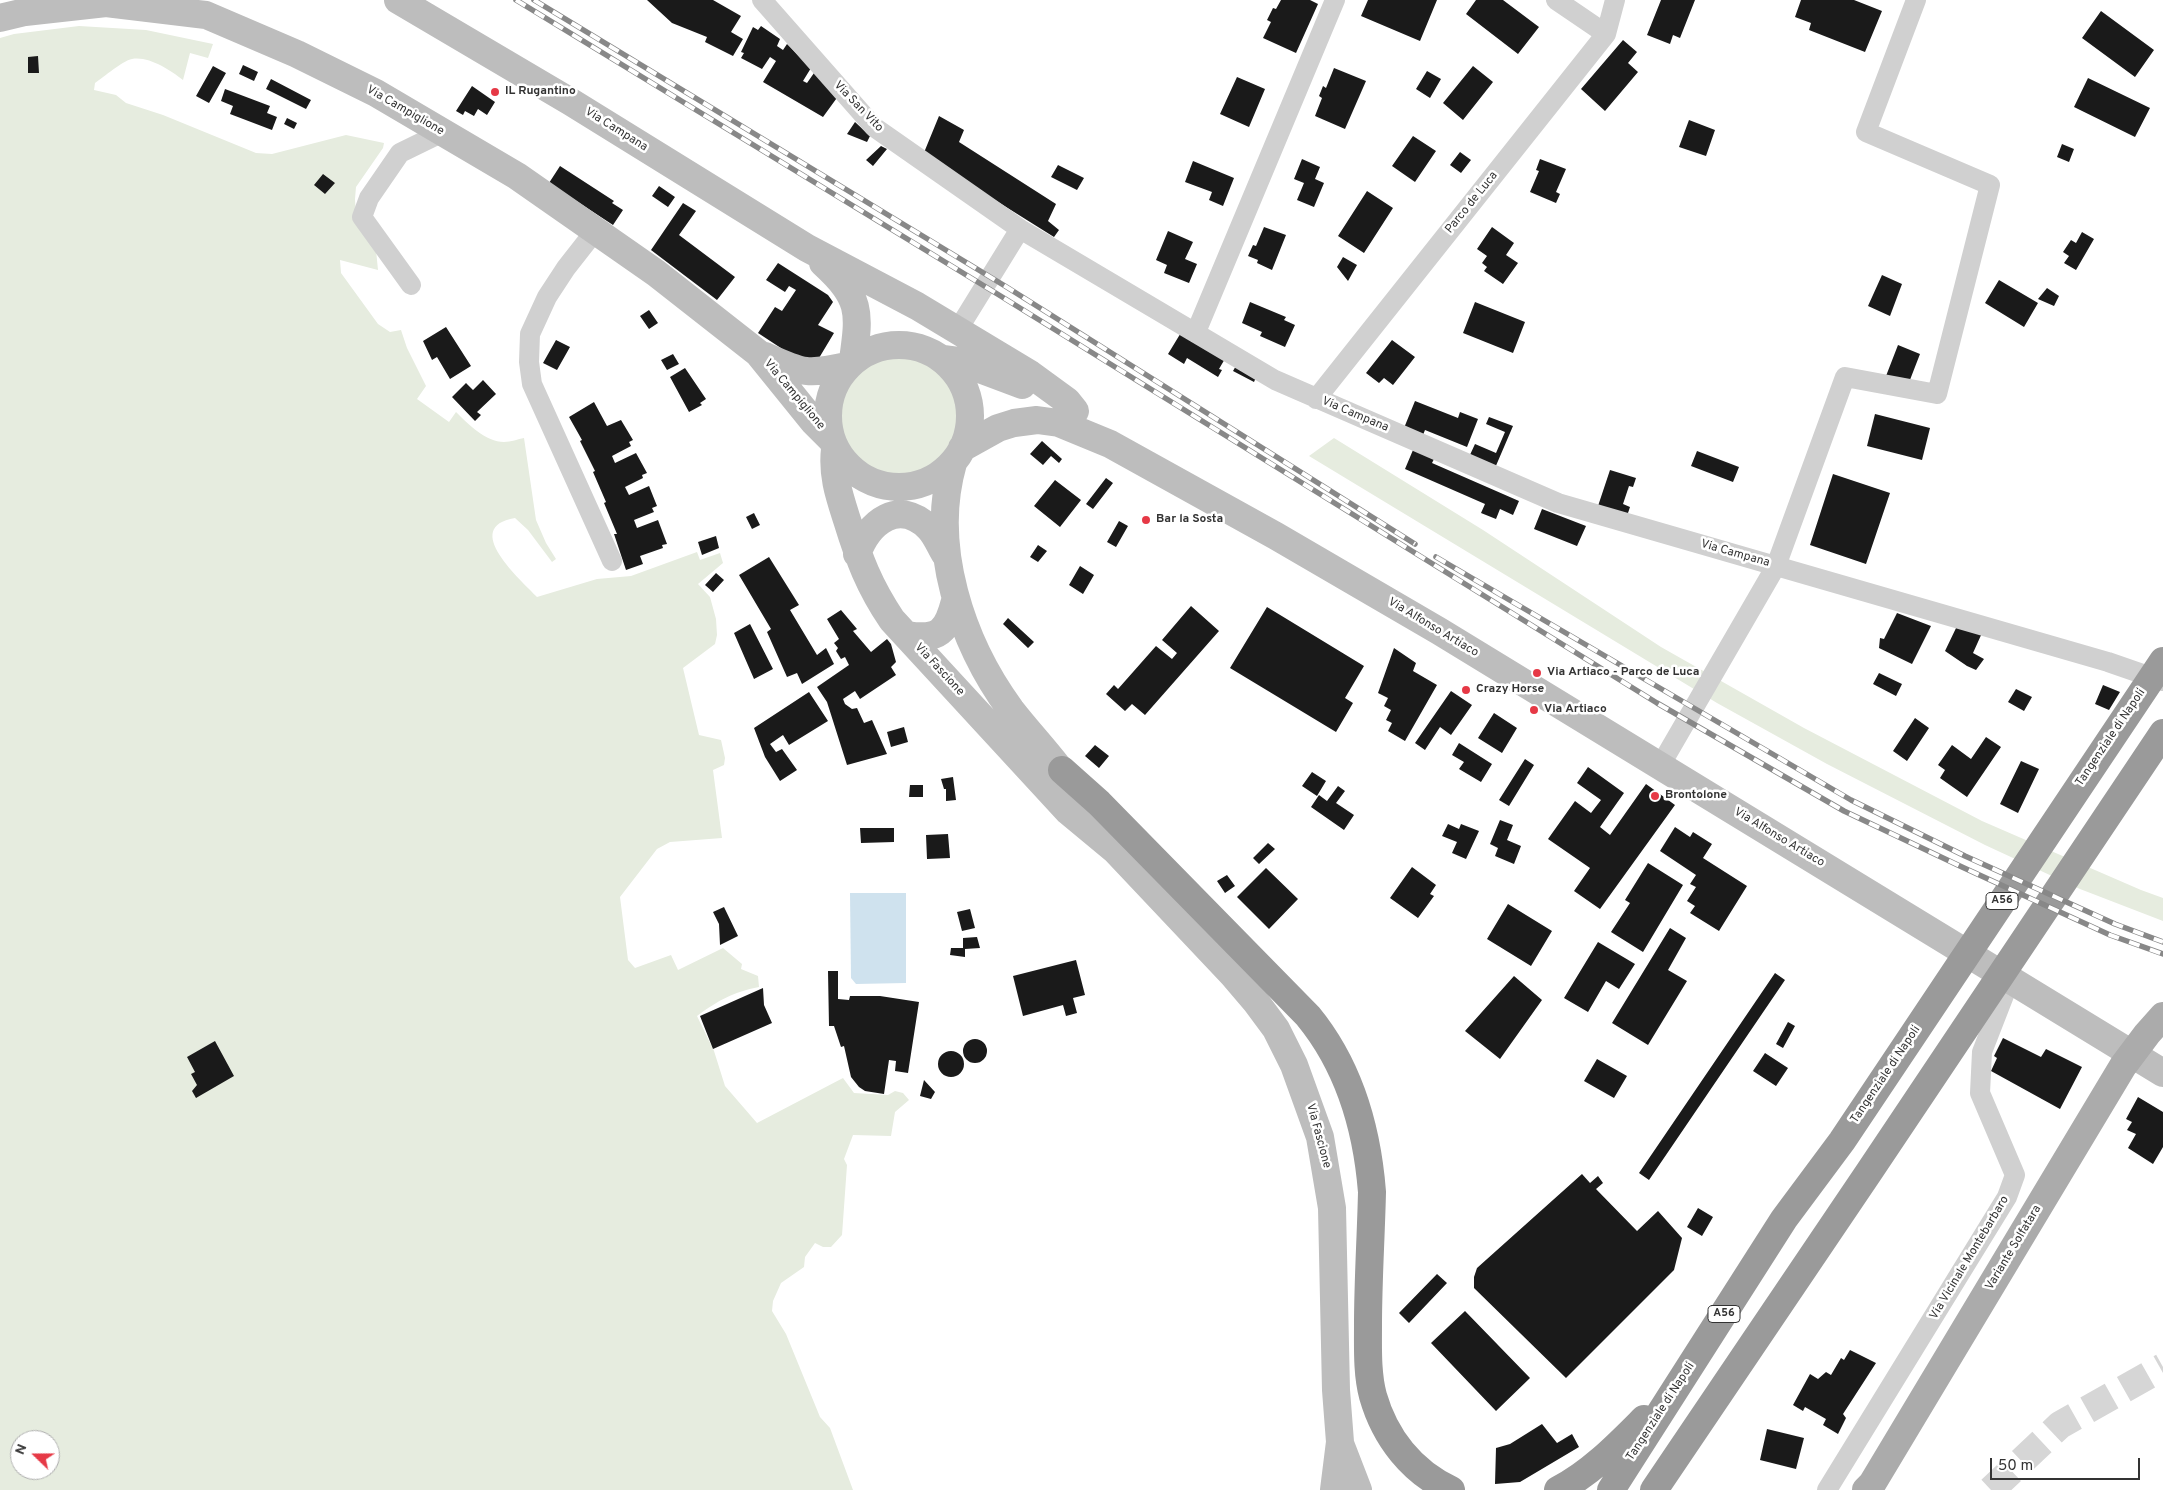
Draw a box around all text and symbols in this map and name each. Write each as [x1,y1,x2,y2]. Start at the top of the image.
street label: Via San Vito [830,79,886,135]
street label: Via Campiglione [364,83,446,139]
place label: IL Rugantino [505,85,576,99]
marker: IL Rugantino [489,86,501,98]
street label: Via Campana [582,105,650,155]
street label: Parco de Luca [1443,169,1501,237]
street label: Via Campiglione [760,357,828,433]
street label: Via Campana [1319,394,1391,436]
place label: Bar la Sosta [1156,513,1223,527]
marker: Bar la Sosta [1140,514,1152,526]
street label: Via Campana [1699,537,1771,571]
street label: Via Alfonso Artiaco [1385,595,1481,661]
street label: Via Fascione [911,641,967,699]
place label: Via Artiaco - Parco de Luca [1547,666,1699,680]
marker: Via Artiaco - Parco de Luca [1531,667,1543,679]
place label: Crazy Horse [1476,683,1544,697]
marker: Crazy Horse [1460,684,1472,696]
street label: Tangenziale di Napoli [2073,686,2149,790]
place label: Via Artiaco [1544,703,1607,717]
marker: Via Artiaco [1528,704,1540,716]
place label: Brontolone [1665,789,1727,803]
marker: Brontolone [1649,790,1661,802]
street label: Via Alfonso Artiaco [1731,805,1827,871]
road number: A56 [1986,892,2018,909]
street label: Tangenziale di Napoli [1848,1023,1924,1127]
street label: Via Fascione [1302,1102,1334,1170]
street label: Via Vicinale Montebarbaro [1927,1194,2013,1322]
street label: Variante Solfatara [1983,1203,2045,1293]
road number: A56 [1708,1306,1740,1322]
street label: Tangenziale di Napoli [1624,1360,1698,1464]
north arrow [10,1430,60,1480]
text: N [12,1442,31,1457]
scale bar [1993,1448,2143,1480]
text: 50 m [1998,1457,2033,1476]

